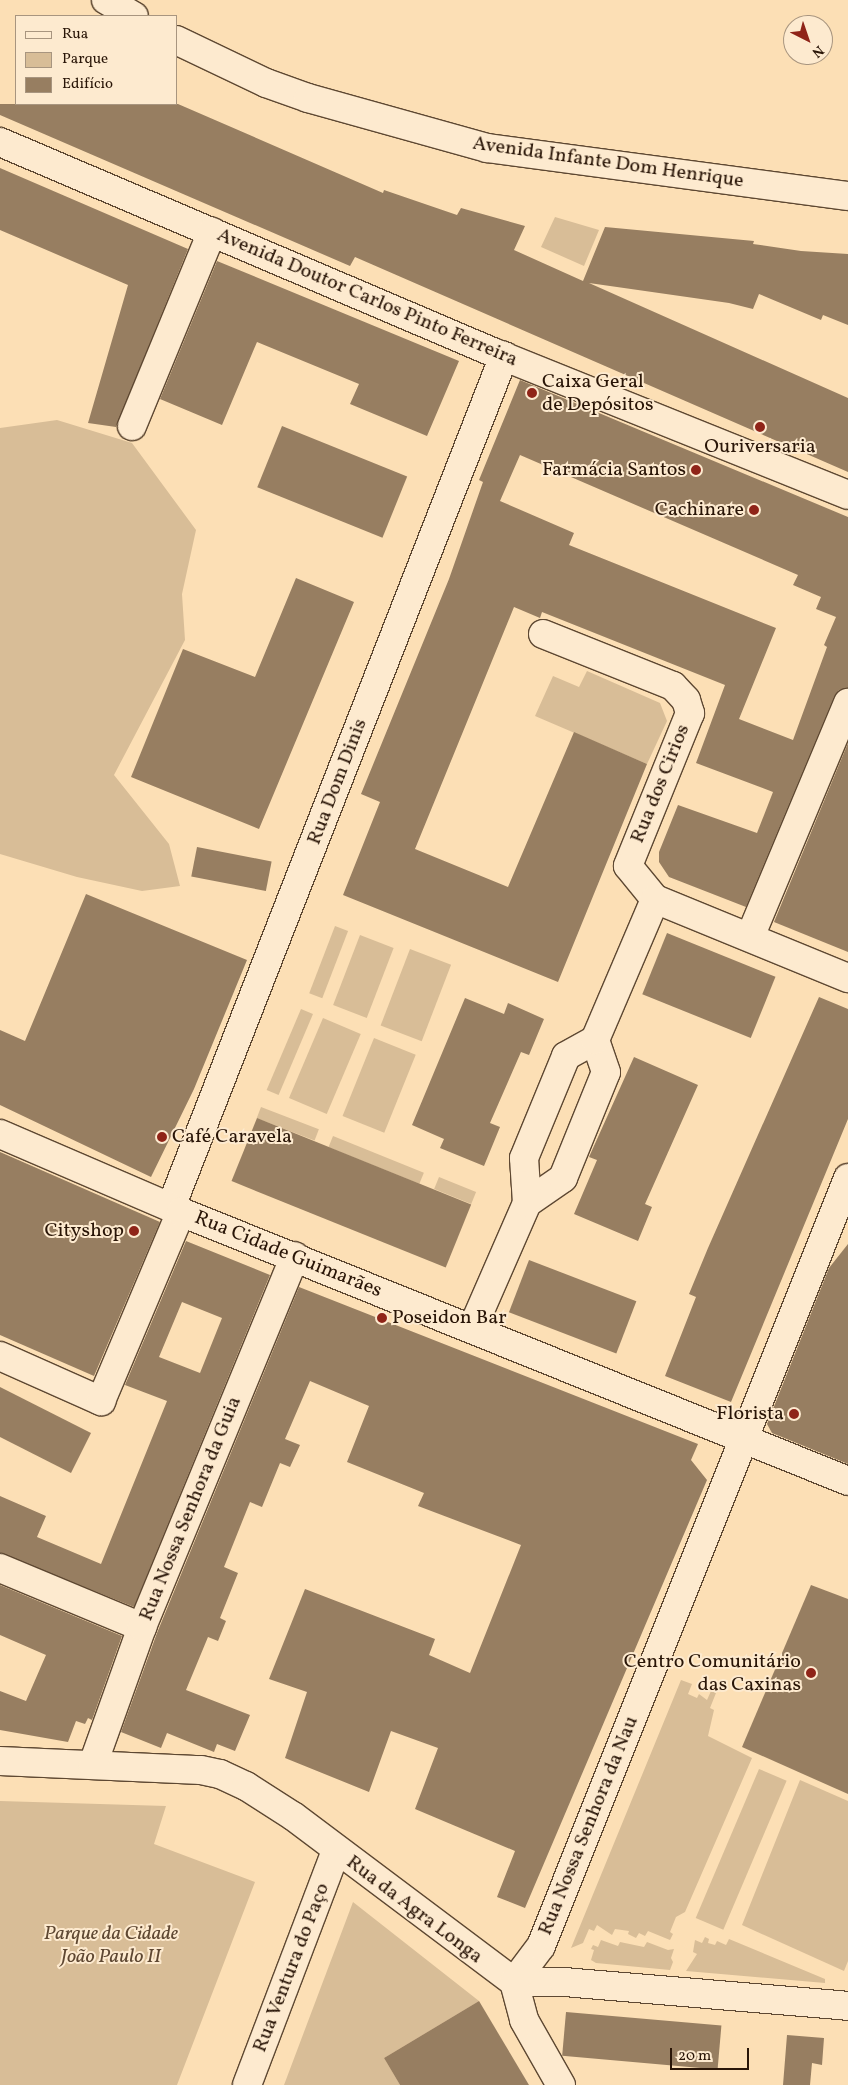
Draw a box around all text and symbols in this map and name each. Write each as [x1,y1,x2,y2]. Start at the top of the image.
legend [15,15,178,105]
north arrow [783,15,833,65]
text: Rua [62,24,88,45]
text: N [807,40,828,61]
text: Parque [62,49,108,70]
text: Edifício [62,74,113,95]
street label: Avenida Infante Dom Henrique [471,132,745,194]
street label: Avenida Doutor Carlos Pinto Ferreira [213,224,521,372]
place label: Caixa Geral de Depósitos [542,370,654,417]
marker: Caixa Geral de Depósitos [526,387,538,399]
marker: Ouriversaria [754,421,766,433]
place label: Ouriversaria [704,435,816,459]
place label: Farmácia Santos [542,458,686,482]
marker: Farmácia Santos [690,464,702,476]
place label: Cachinare [655,498,744,522]
marker: Cachinare [748,504,760,516]
street label: Rua Dom Dinis [303,716,373,848]
street label: Rua dos Cirios [626,721,696,847]
place label: Café Caravela [172,1125,292,1149]
marker: Café Caravela [156,1131,168,1143]
street label: Rua Cidade Guimarães [191,1206,385,1304]
place label: Cityshop [45,1219,124,1243]
marker: Cityshop [128,1225,140,1237]
place label: Poseidon Bar [392,1306,507,1330]
marker: Poseidon Bar [376,1312,388,1324]
street label: Rua Nossa Senhora da Guia [135,1393,247,1625]
place label: Florista [716,1402,784,1426]
marker: Florista [788,1408,800,1420]
place label: Centro Comunitário das Caxinas [624,1650,801,1697]
marker: Centro Comunitário das Caxinas [805,1667,817,1679]
street label: Rua Nossa Senhora da Nau [534,1713,644,1939]
street label: Rua da Agra Longa [341,1851,487,1969]
street label: Rua Ventura do Paço [249,1880,335,2056]
park label: Parque da Cidade João Paulo II [44,1923,178,1970]
scale bar [673,2038,752,2070]
text: 20 m [678,2046,711,2067]

